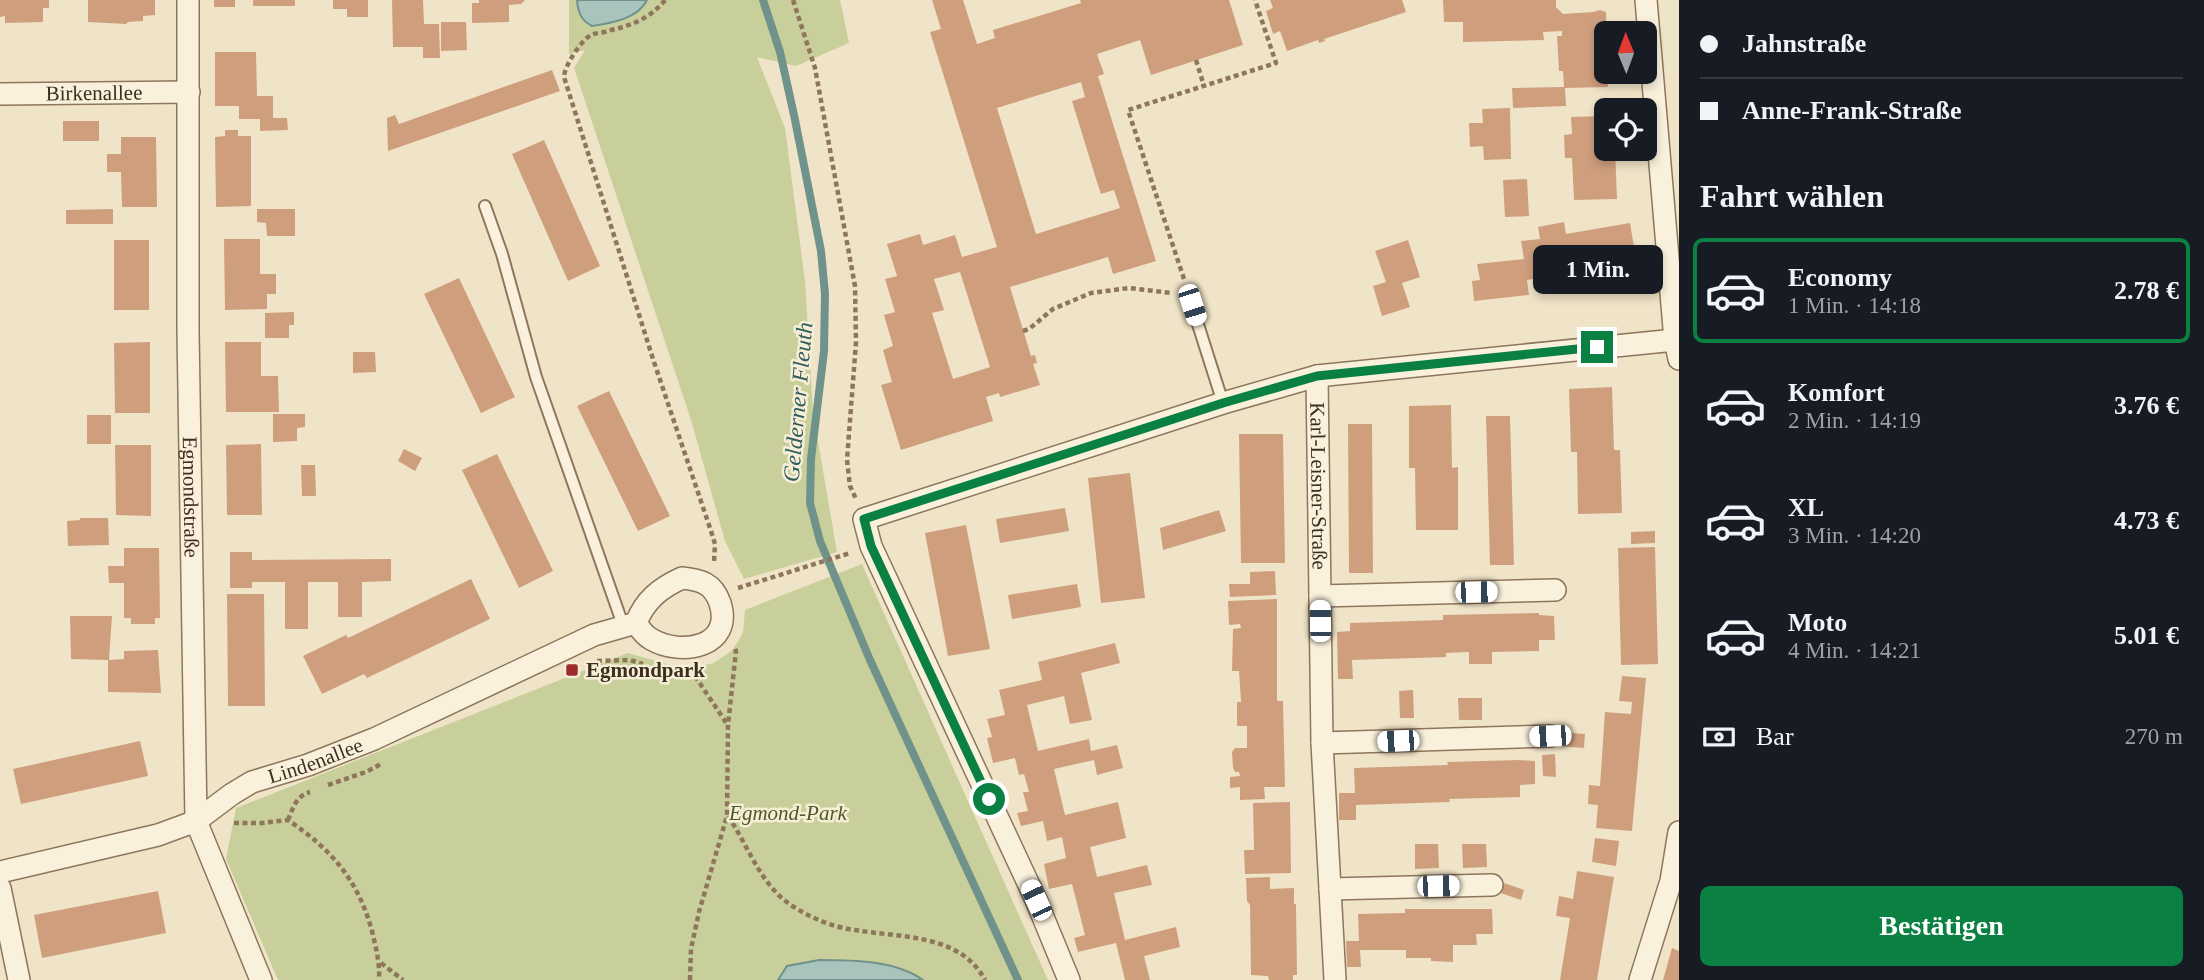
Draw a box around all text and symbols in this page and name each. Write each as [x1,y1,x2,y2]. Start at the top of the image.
north arrow [1594,21,1657,84]
map controls [1594,21,1657,161]
text: Jahnstraße [1742,29,1866,58]
street label: Birkenallee [45,80,143,106]
text: Anne-Frank-Straße [1742,96,1962,125]
button: locate [1594,98,1657,161]
text: Fahrt wählen [1700,178,1884,214]
callout: 1 Min. [1532,246,1662,294]
text: 1 Min. [1566,257,1630,282]
icon: car [1704,259,1767,322]
text: Economy [1788,263,1892,292]
text: 2.78 € [2114,276,2179,305]
car [1176,282,1209,328]
text: 1 Min. · 14:18 [1788,293,1921,318]
water label: Gelderner Fleuth [779,321,817,483]
route end [1581,331,1613,363]
icon: car [1704,374,1767,437]
text: Komfort [1788,378,1885,407]
text: 3.76 € [2114,391,2179,420]
street label: Karl-Leisner-Straße [1305,402,1332,570]
text: 2 Min. · 14:19 [1788,408,1921,433]
street label: Egmondstraße [178,436,204,558]
icon: car [1704,489,1767,552]
text: XL [1788,493,1824,522]
text: 4.73 € [2114,506,2179,535]
text: 3 Min. · 14:20 [1788,523,1921,548]
car [1455,581,1498,603]
car [1310,600,1331,642]
icon: car [1704,604,1767,667]
text: Moto [1788,608,1847,637]
text: 5.01 € [2114,621,2179,650]
text: 4 Min. · 14:21 [1788,638,1921,663]
place label: Egmondpark [586,658,705,682]
marker: Egmondpark [564,662,580,678]
icon: cash [1700,718,1738,756]
text: Bar [1756,722,1794,751]
text: 270 m [2125,724,2183,749]
car [1529,725,1572,747]
car [1377,730,1420,752]
street label: Lindenallee [265,733,366,788]
route start [973,783,1005,815]
park label: Egmond-Park [728,801,848,825]
car [1417,875,1460,897]
car [1018,877,1055,923]
button: Bestätigen [1700,886,2183,966]

